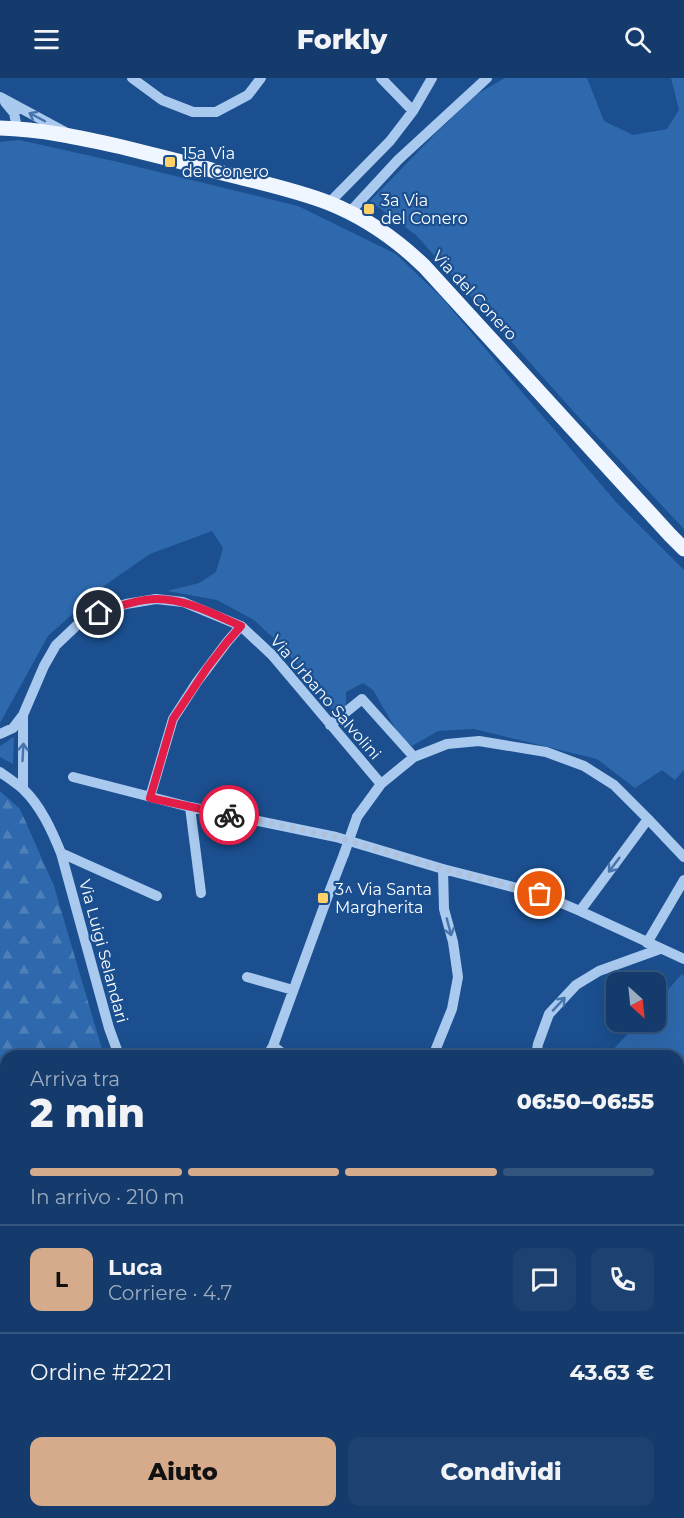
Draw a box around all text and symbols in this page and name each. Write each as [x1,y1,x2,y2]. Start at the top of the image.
icon: menu [30,23,63,56]
text: Forkly [297,23,387,56]
icon: search [621,23,654,56]
one-way arrow [29,111,46,123]
place label: 15a Via del Conero [182,144,269,181]
marker: 15a Via del Conero [163,155,177,169]
place label: 3a Via del Conero [381,191,468,228]
marker: 3a Via del Conero [362,202,376,216]
street label: Via del Conero [428,247,521,344]
pin [73,587,124,638]
icon: home [82,596,115,629]
street label: Via Urbano Salvolini [266,631,385,764]
one-way arrow [17,743,28,763]
courier [199,785,259,845]
icon: bike [213,799,246,832]
one-way arrow [608,856,620,872]
pin [514,868,565,919]
street label: Via Luigi Selandari [75,877,132,1025]
icon: bag [523,877,556,910]
place label: 3^ Via Santa Margherita [335,880,432,917]
marker: 3^ Via Santa Margherita [316,891,330,905]
one-way arrow [444,917,455,936]
north arrow [606,972,666,1032]
map controls [606,972,666,1032]
one-way arrow [552,996,566,1011]
text: Arriva tra [30,1067,120,1091]
text: 06:50–06:55 [517,1088,654,1115]
text: 2 min [30,1089,145,1137]
text: In arrivo · 210 m [30,1185,185,1209]
button: chat [513,1248,576,1311]
button: phone [591,1248,654,1311]
text: Luca [108,1254,163,1281]
text: L [55,1266,68,1293]
text: Corriere · 4.7 [108,1281,232,1305]
text: Ordine #2221 [30,1359,173,1386]
text: 43.63 € [569,1359,654,1386]
button: Aiuto [30,1437,336,1506]
button: Condividi [348,1437,654,1506]

